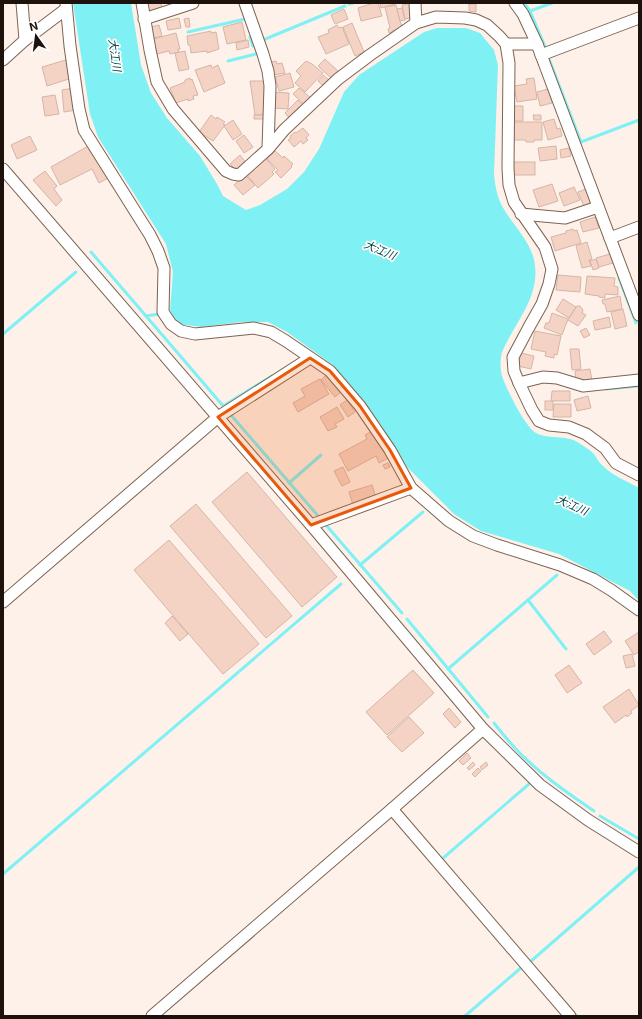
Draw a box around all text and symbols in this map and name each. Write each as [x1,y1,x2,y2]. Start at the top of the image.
north arrow [16,16,56,56]
text: N [28,18,39,34]
water label: 大江川 [106,38,124,73]
water label: 大江川 [362,237,399,263]
water label: 大江川 [554,492,591,519]

